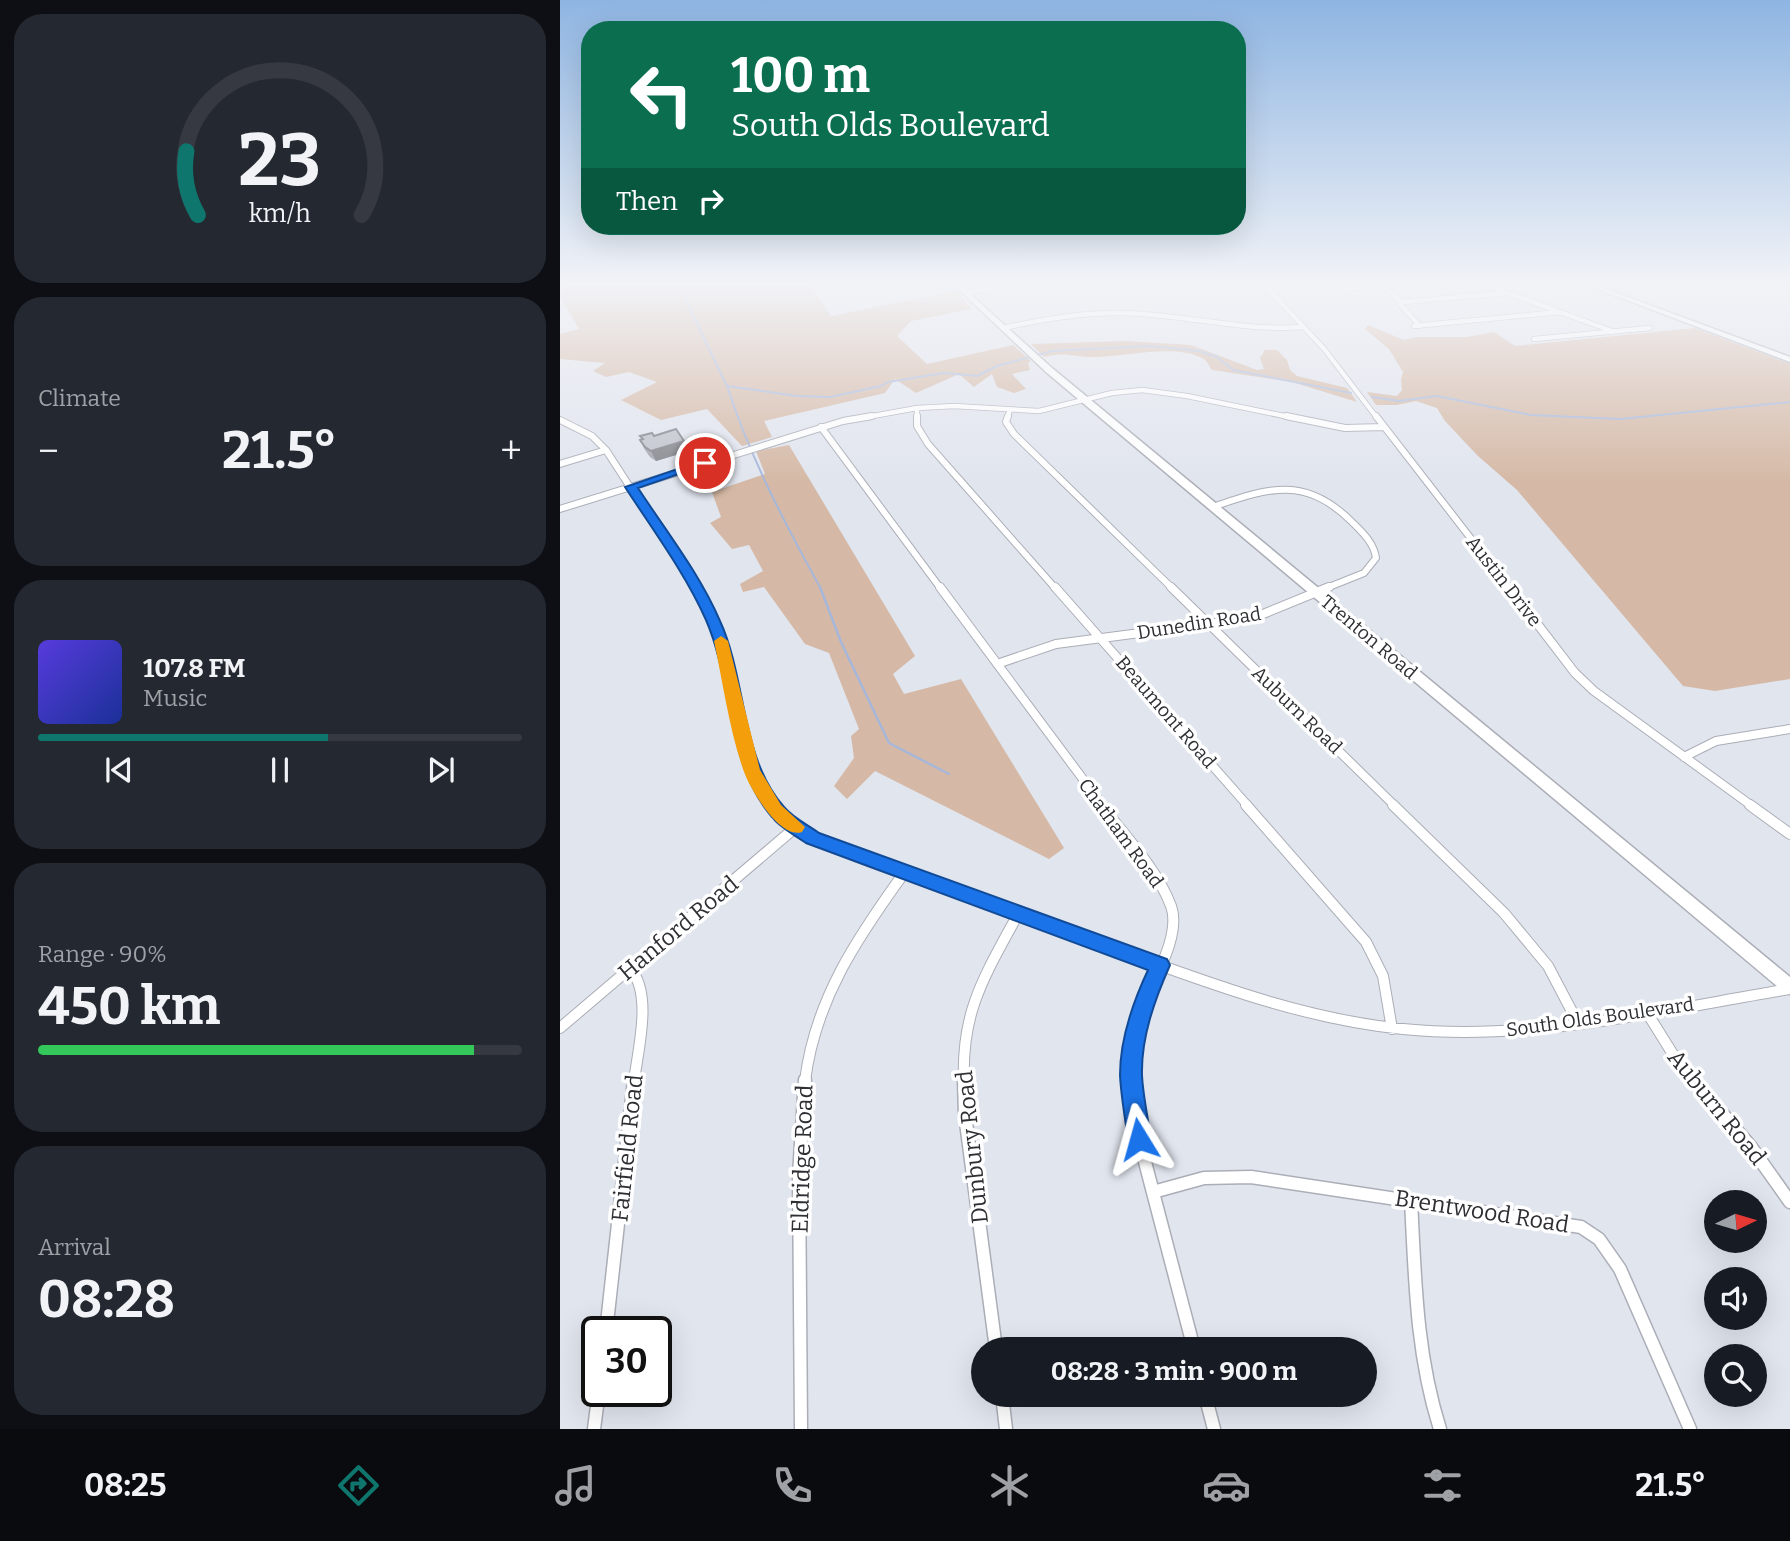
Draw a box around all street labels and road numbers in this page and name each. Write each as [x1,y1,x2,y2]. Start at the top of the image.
street label: Austin Drive [1461,531,1547,631]
street label: Trenton Road [1316,590,1422,684]
street label: Dunedin Road [1135,602,1263,644]
street label: Beaumont Road [1111,651,1221,773]
street label: Auburn Road [1247,661,1347,759]
street label: Chatham Road [1074,774,1168,892]
street label: Hanford Road [612,869,744,986]
street label: South Olds Boulevard [1505,992,1695,1042]
street label: Auburn Road [1662,1044,1772,1171]
street label: Dunbury Road [950,1069,994,1225]
street label: Fairfield Road [605,1073,649,1223]
street label: Eldridge Road [785,1084,819,1234]
street label: Brentwood Road [1393,1183,1571,1239]

